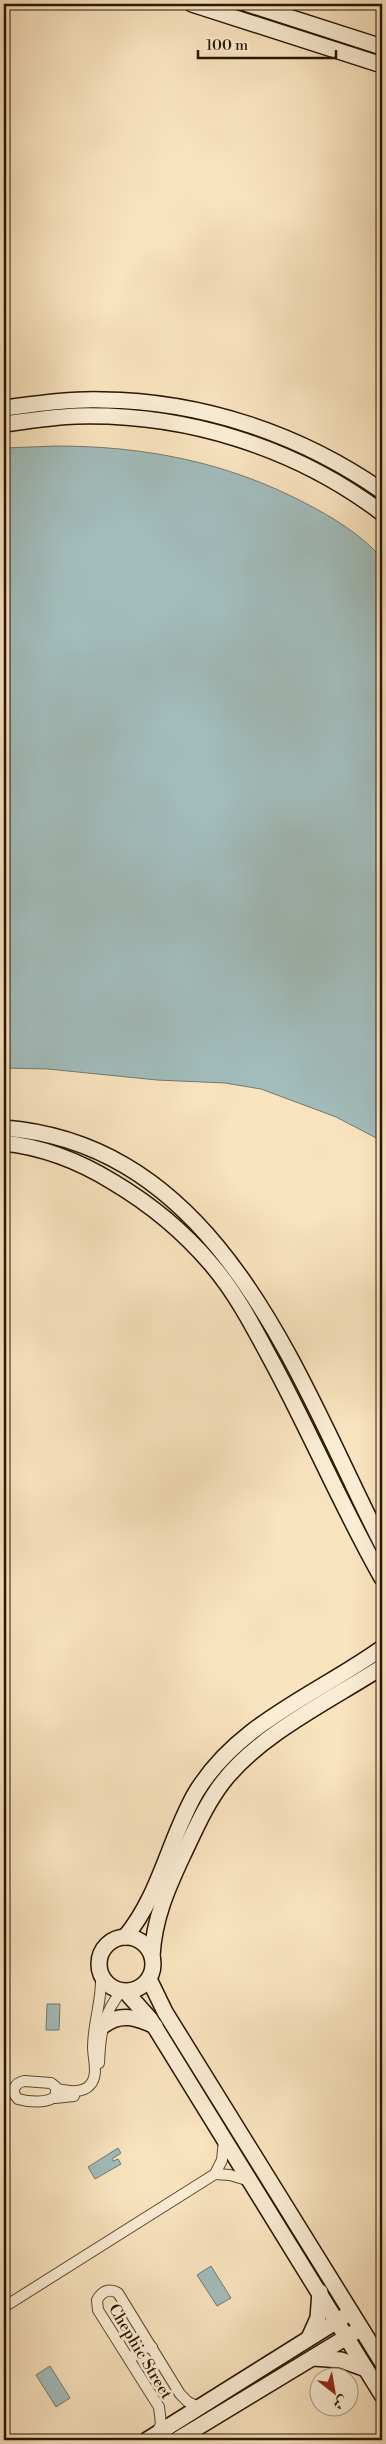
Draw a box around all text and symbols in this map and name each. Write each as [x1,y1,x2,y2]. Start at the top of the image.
scale bar [198,28,336,60]
text: 100 m [206,36,248,55]
street label: Chephic Street [104,2300,177,2403]
north arrow [308,2366,358,2416]
text: ش [329,2391,351,2414]

